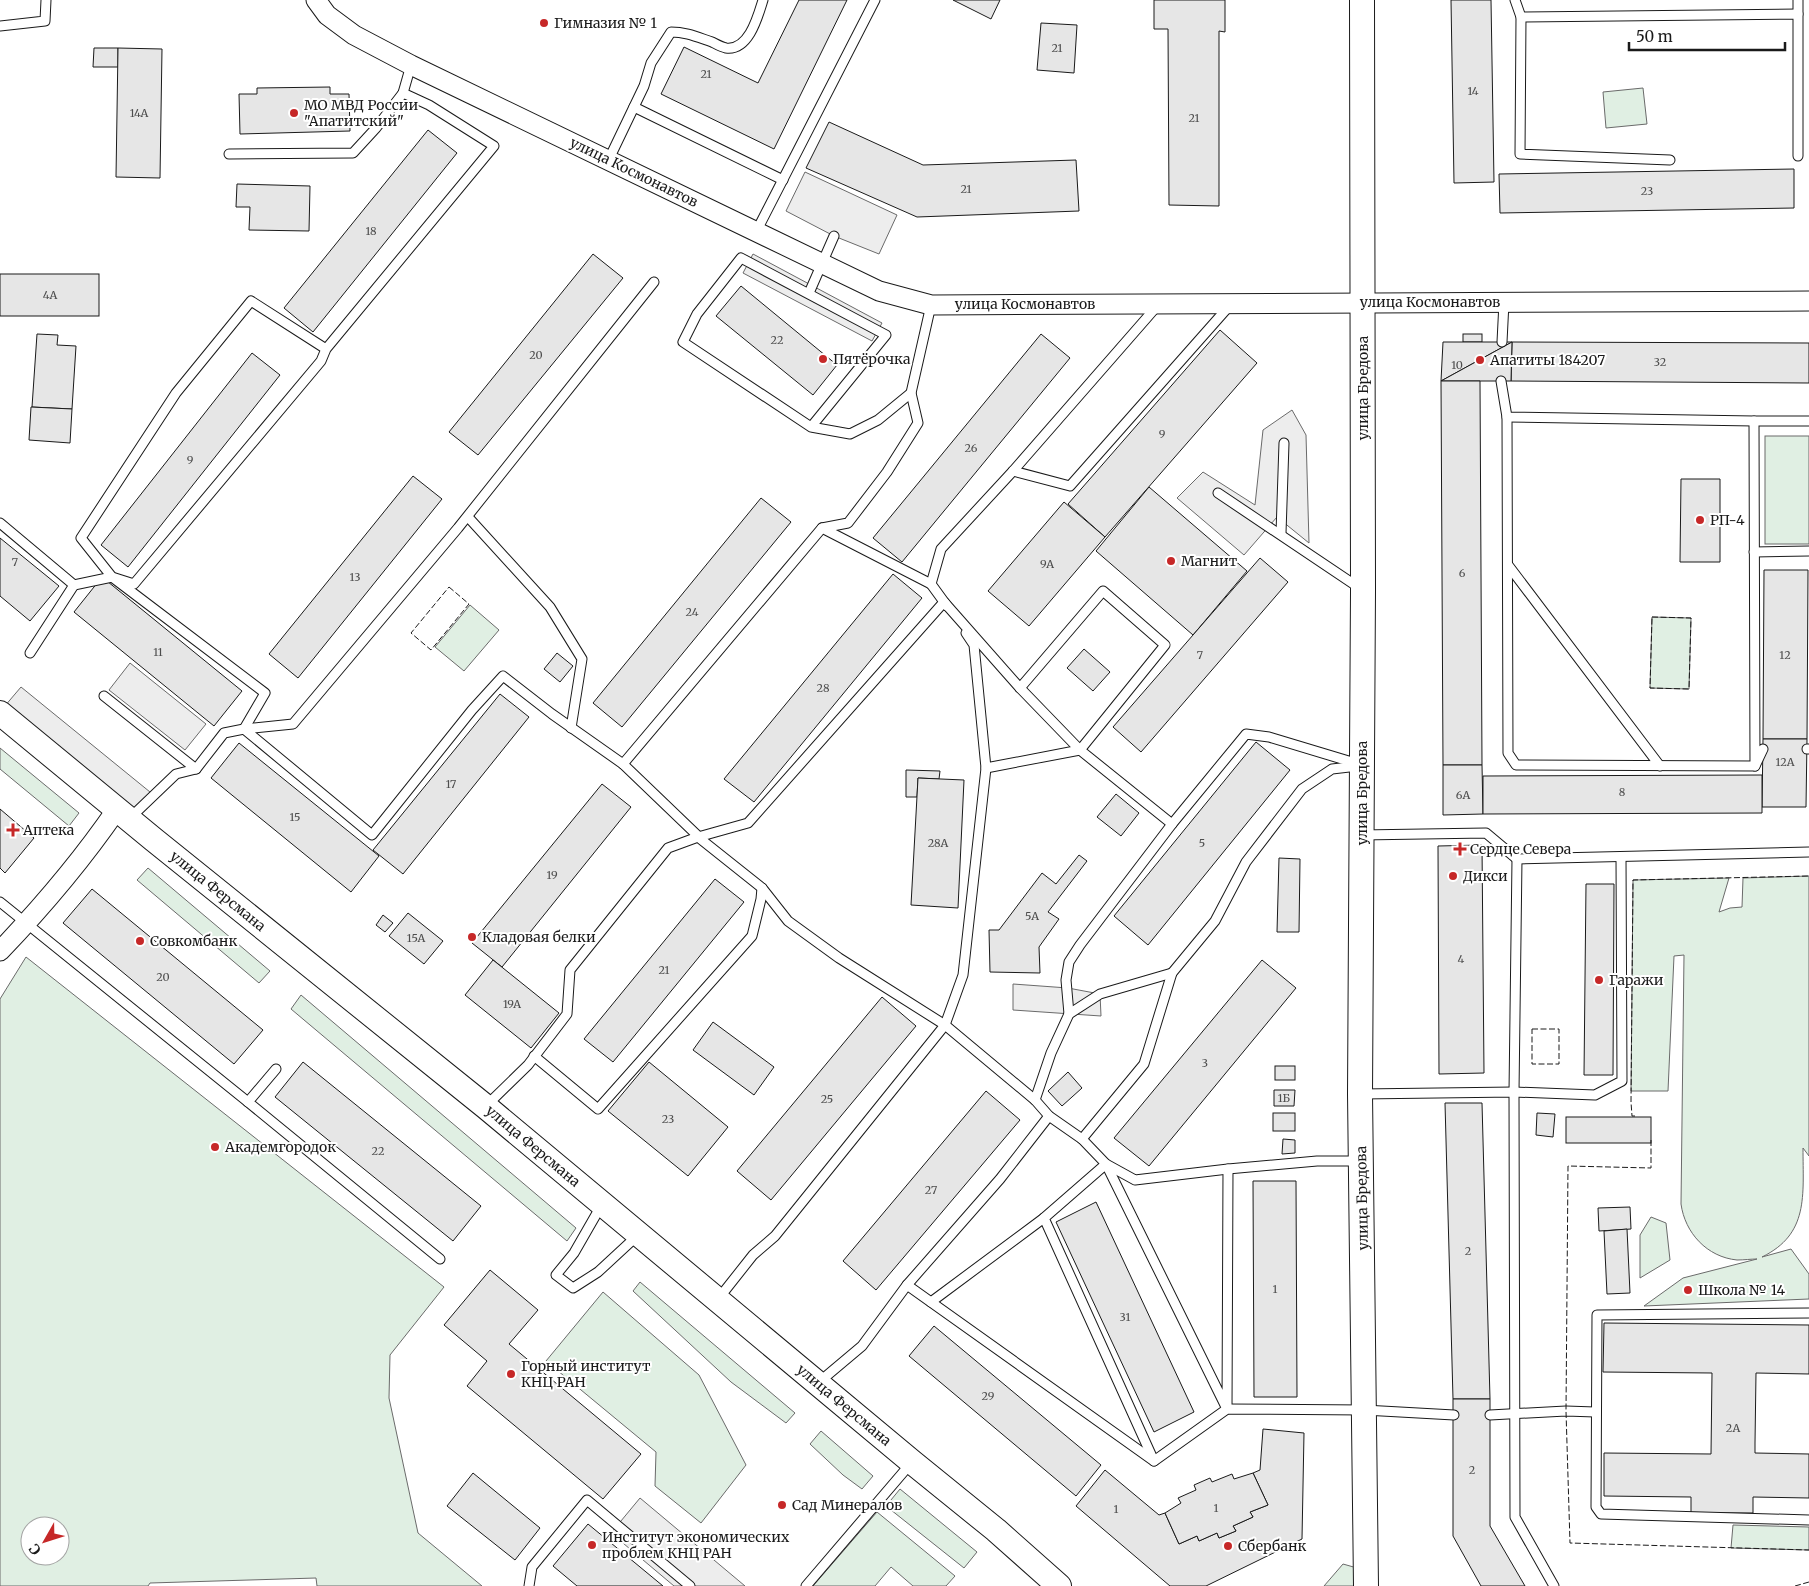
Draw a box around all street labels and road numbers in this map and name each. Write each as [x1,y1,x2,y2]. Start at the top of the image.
street label: улица Космонавтов [567,133,701,211]
street label: улица Космонавтов [1360,293,1500,311]
street label: улица Космонавтов [955,295,1095,313]
street label: улица Бредова [1354,335,1372,440]
street label: улица Бредова [1353,740,1371,845]
street label: улица Ферсмана [167,847,270,935]
street label: улица Ферсмана [482,1101,584,1191]
street label: улица Бредова [1352,1145,1372,1250]
street label: улица Ферсмана [793,1360,895,1450]

